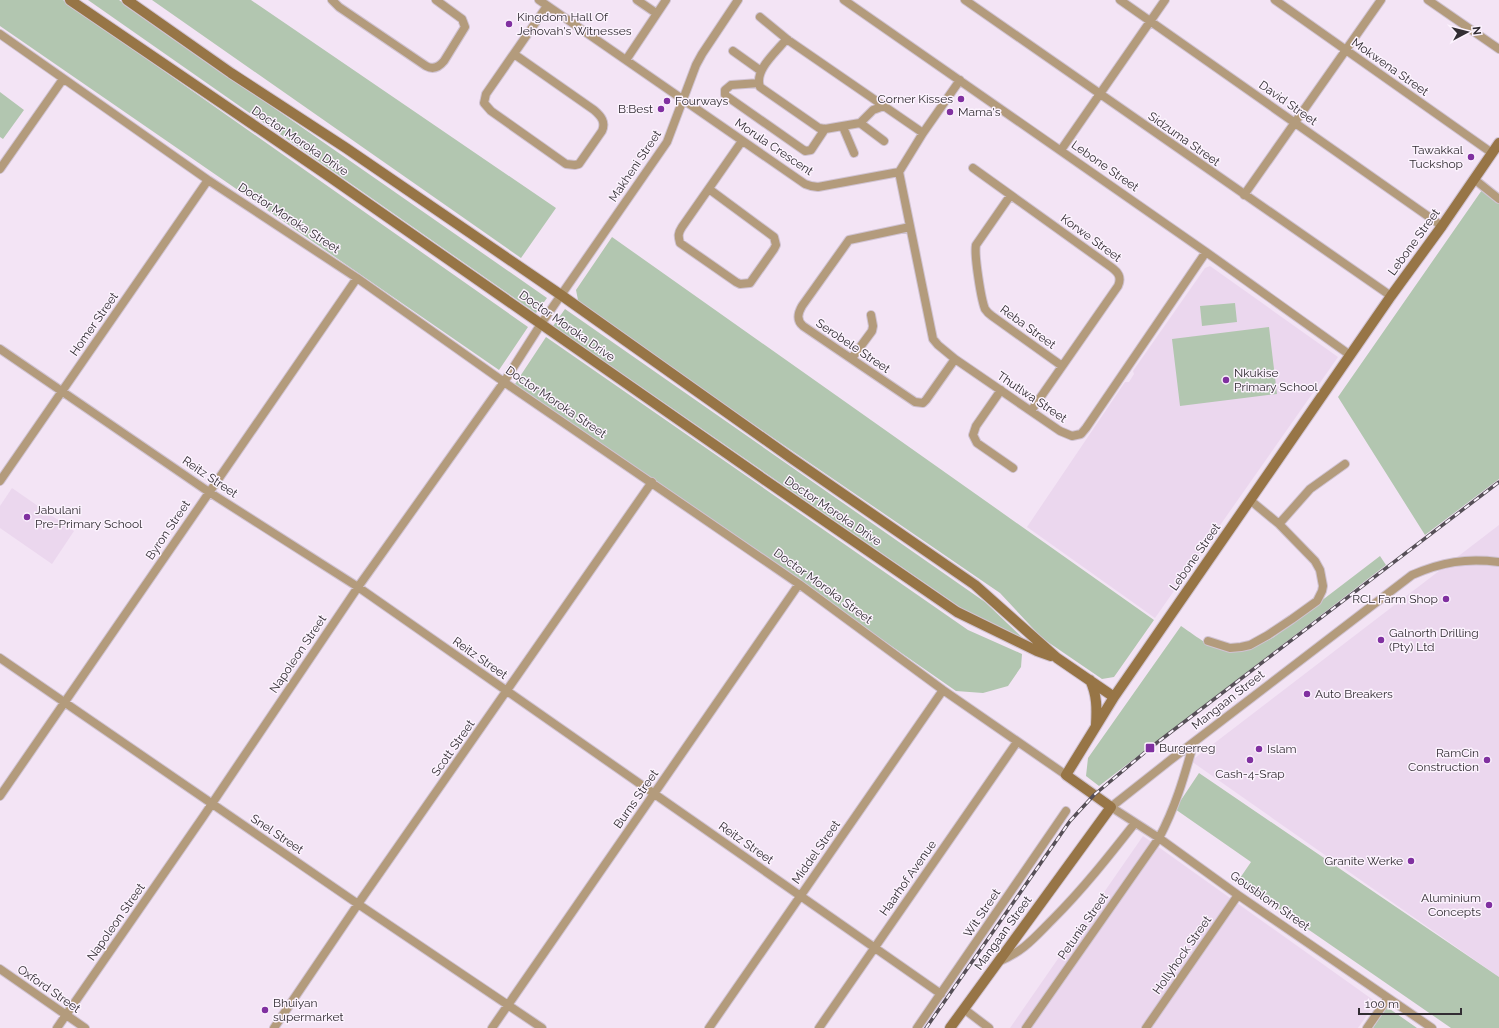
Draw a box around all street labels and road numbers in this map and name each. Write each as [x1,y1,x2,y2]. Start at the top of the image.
street label: Mokwena Street [1349,35,1431,99]
street label: David Street [1256,78,1320,128]
street label: Doctor Moroka Drive [249,103,351,179]
street label: Sidzuma Street [1145,109,1223,169]
street label: Morula Crescent [732,116,816,178]
street label: Makheni Street [606,128,664,204]
street label: Lebone Street [1069,138,1141,194]
street label: Doctor Moroka Street [236,180,342,256]
street label: Lebone Street [1385,206,1443,278]
street label: Korwe Street [1058,211,1124,265]
street label: Doctor Moroka Drive [516,288,618,364]
street label: Homer Street [67,290,121,358]
street label: Reba Street [998,302,1058,352]
street label: Serobele Street [813,316,893,376]
street label: Doctor Moroka Street [503,363,609,441]
street label: Thutlwa Street [995,369,1069,425]
street label: Reitz Street [180,453,240,501]
street label: Doctor Moroka Drive [782,473,884,549]
street label: Byron Street [143,498,193,562]
street label: Lebone Street [1167,521,1223,593]
street label: Doctor Moroka Street [771,546,875,626]
street label: Napoleon Street [267,612,329,696]
street label: Reitz Street [450,634,510,682]
street label: Mangaan Street [1189,667,1267,733]
street label: Scott Street [429,717,477,779]
street label: Burns Street [611,767,661,831]
street label: Snel Street [248,811,306,857]
street label: Middel Street [789,818,843,886]
street label: Reitz Street [716,819,776,867]
street label: Haarhof Avenue [877,838,939,918]
street label: Gousblom Street [1228,868,1312,934]
street label: Napoleon Street [84,881,148,963]
street label: Wit Street [961,886,1003,940]
street label: Petunia Street [1055,890,1111,962]
street label: Mangaan Street [972,893,1034,973]
street label: Hollyhock Street [1150,913,1214,997]
street label: Oxford Street [15,962,83,1016]

